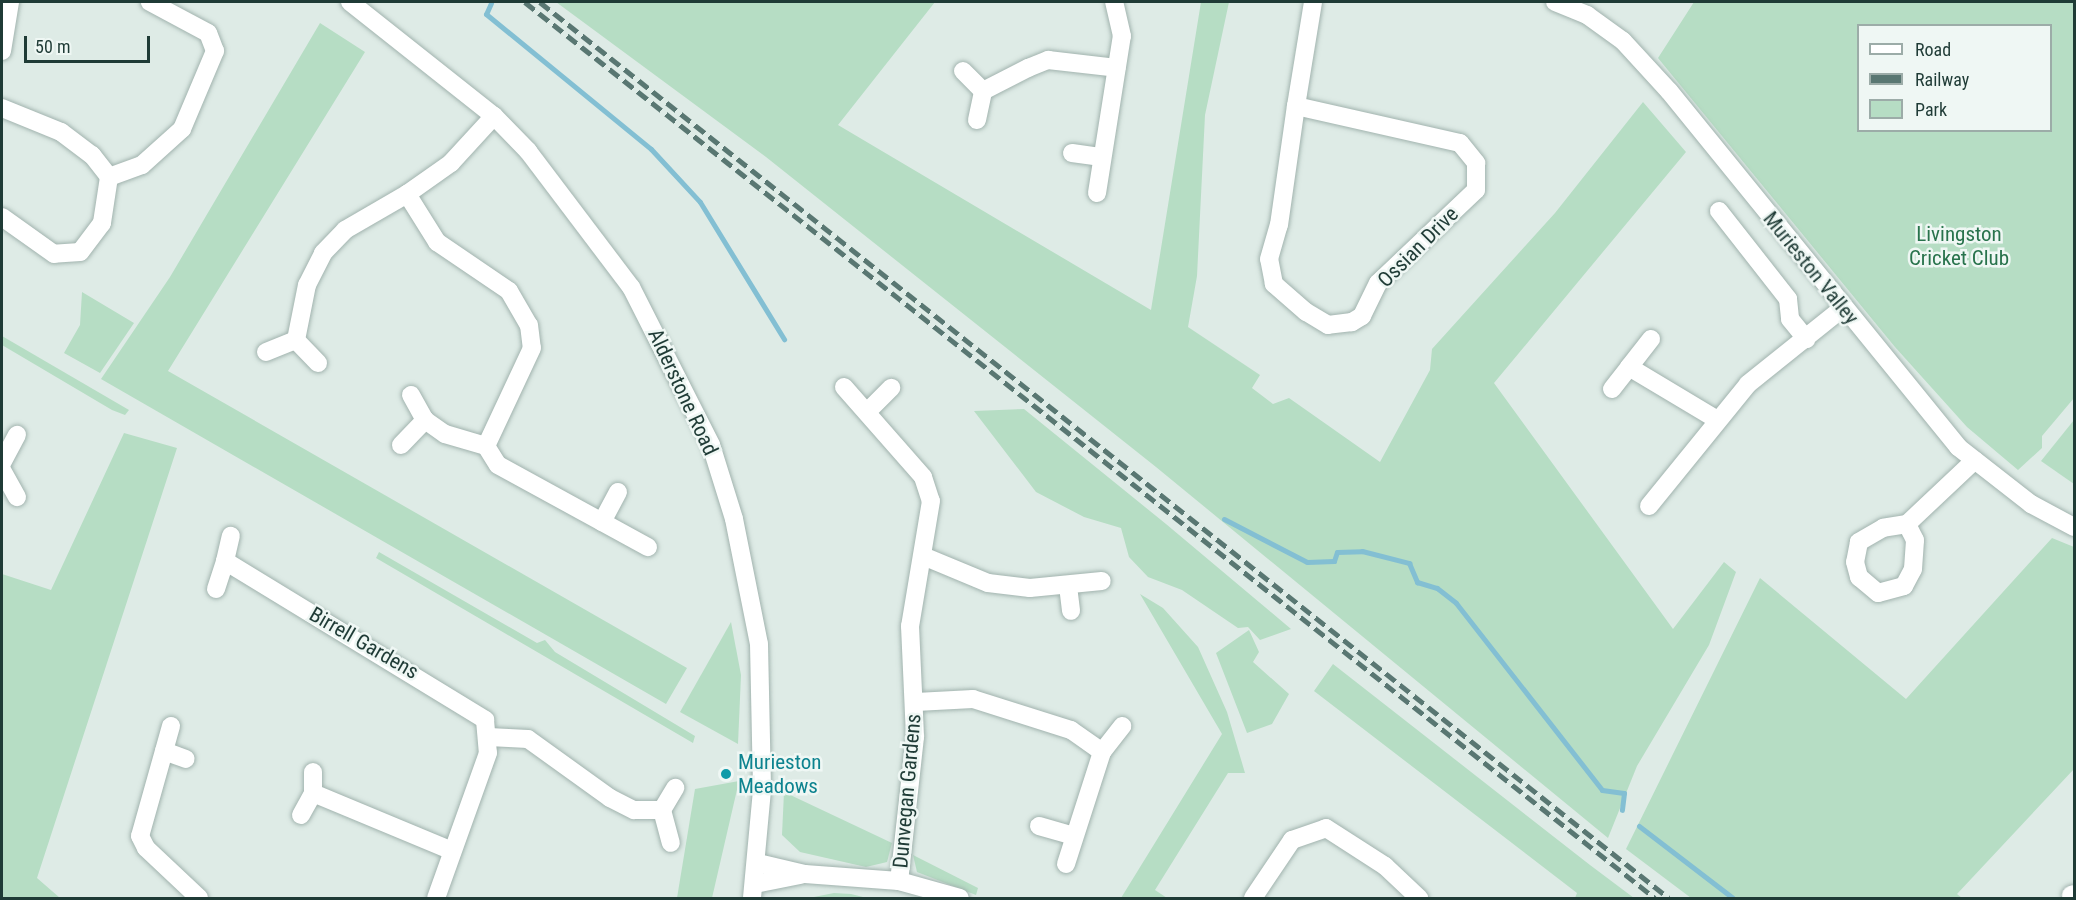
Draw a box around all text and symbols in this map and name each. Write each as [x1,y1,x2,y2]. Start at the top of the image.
scale bar [27,24,153,62]
legend [1857,24,2052,132]
text: 50 m [35,36,70,57]
text: Road [1915,39,1951,60]
text: Railway [1915,69,1969,90]
text: Park [1915,99,1947,120]
street label: Ossian Drive [1372,201,1464,293]
street label: Murieston Valley [1758,207,1864,329]
park label: Livingston Cricket Club [1909,221,2009,271]
street label: Alderstone Road [643,325,723,459]
street label: Birrell Gardens [305,602,423,684]
street label: Dunvegan Gardens [888,713,926,869]
place label: Murieston Meadows [738,749,821,799]
marker: Murieston Meadows [719,767,733,781]

